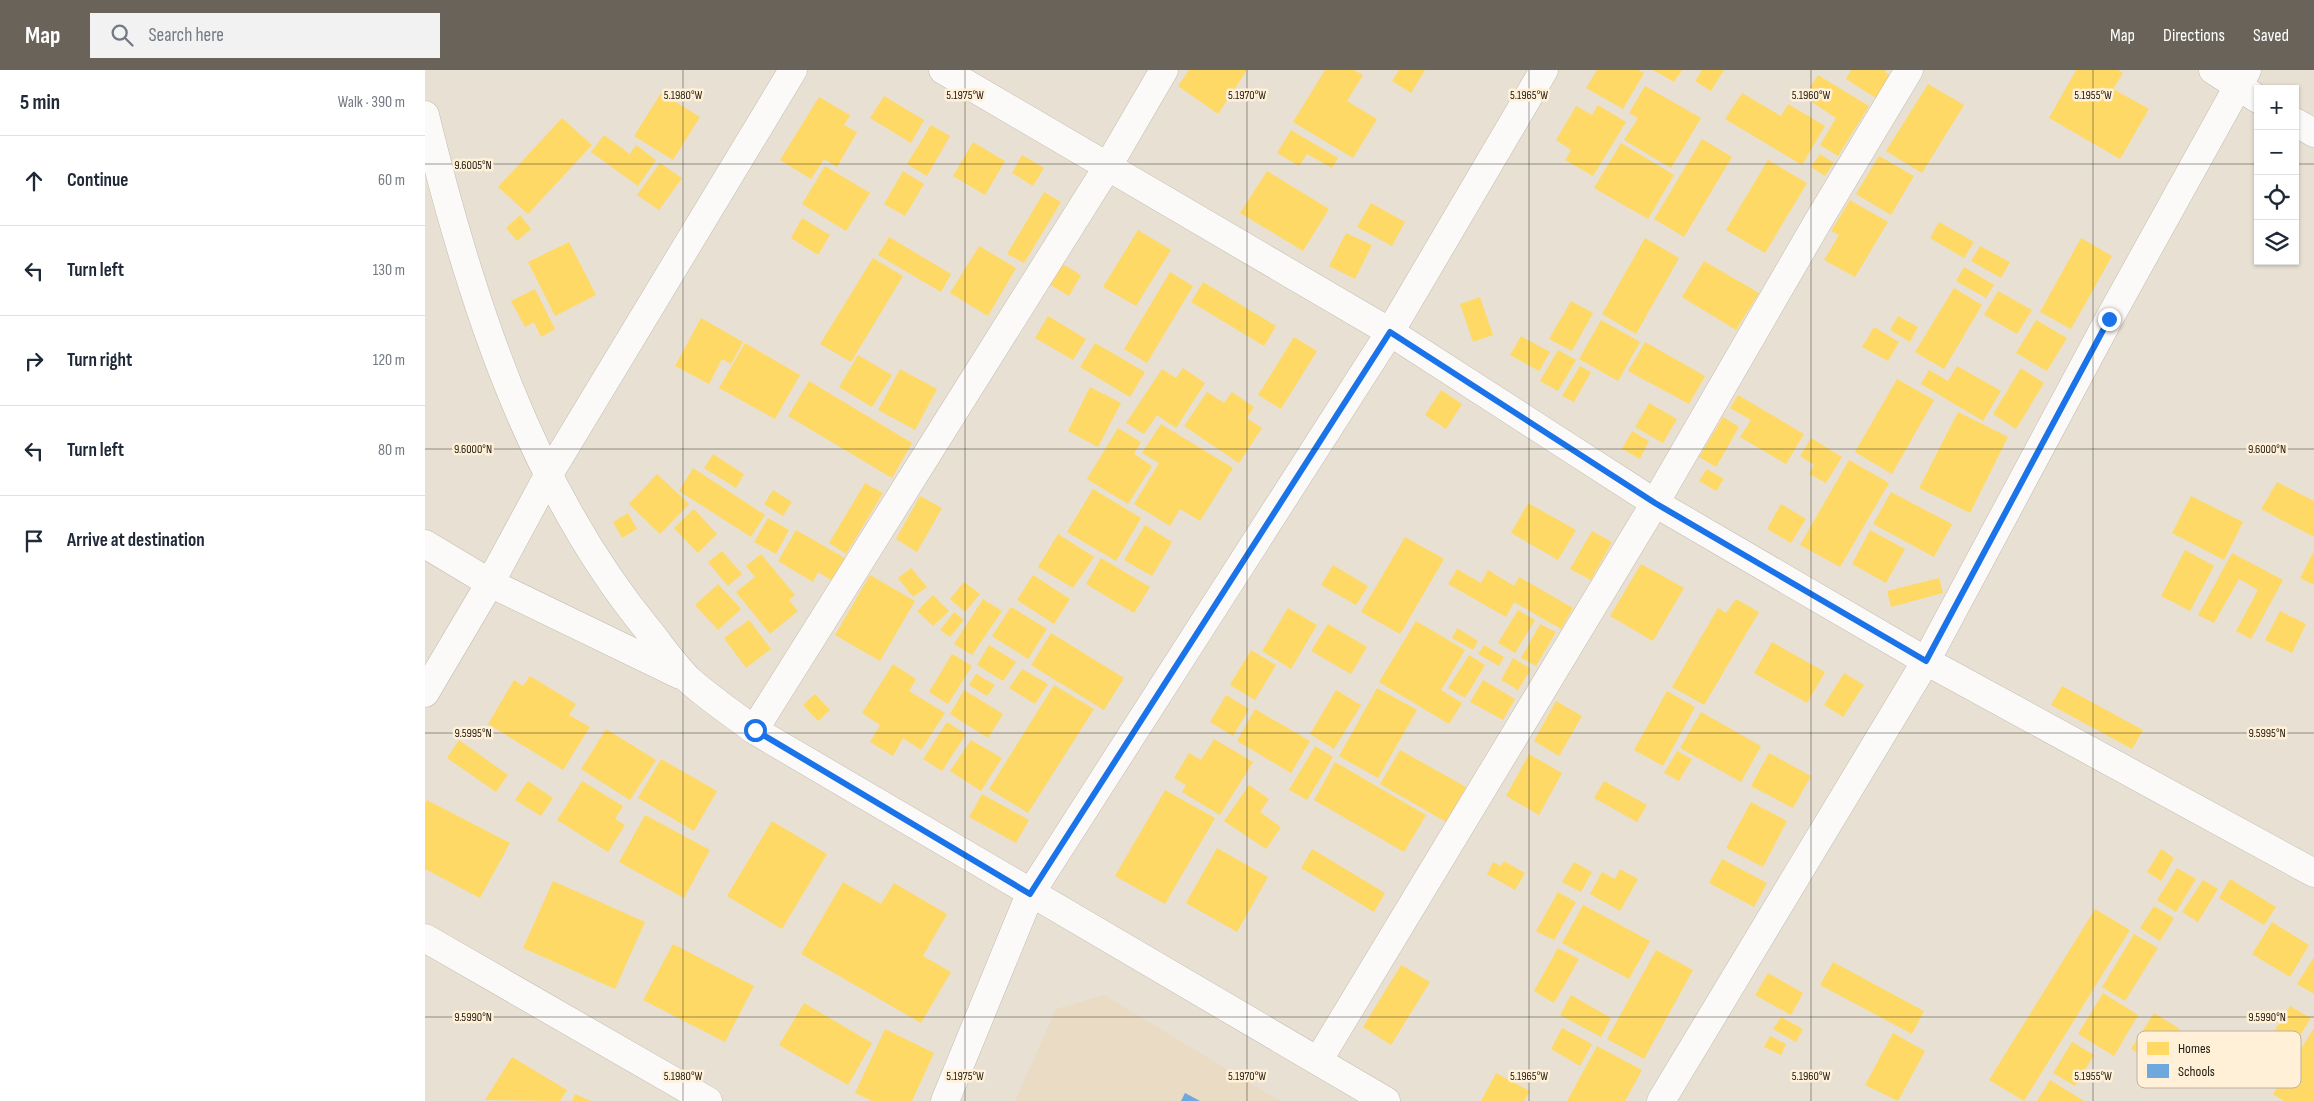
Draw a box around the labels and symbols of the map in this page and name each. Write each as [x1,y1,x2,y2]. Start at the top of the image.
text: 5.1980°W [664,88,703,103]
text: 5.1975°W [946,88,984,103]
text: 5.1970°W [1228,88,1266,103]
text: 5.1965°W [1510,88,1548,103]
text: 5.1960°W [1792,88,1831,103]
text: 5.1955°W [2074,88,2112,103]
text: 9.6005°N [454,158,492,173]
route end [2098,308,2121,331]
text: 9.6000°N [454,442,492,457]
text: 9.6000°N [2248,442,2286,457]
route start [744,719,767,742]
text: 9.5995°N [454,726,492,741]
text: 9.5995°N [2248,726,2286,741]
text: 9.5990°N [454,1010,492,1025]
text: 9.5990°N [2248,1010,2286,1025]
legend [2137,1031,2301,1088]
text: Homes [2178,1040,2211,1057]
text: Schools [2178,1063,2215,1080]
text: 5.1980°W [664,1069,703,1084]
text: 5.1975°W [946,1069,984,1084]
text: 5.1970°W [1228,1069,1266,1084]
text: 5.1965°W [1510,1069,1548,1084]
text: 5.1960°W [1792,1069,1831,1084]
text: 5.1955°W [2074,1069,2112,1084]

